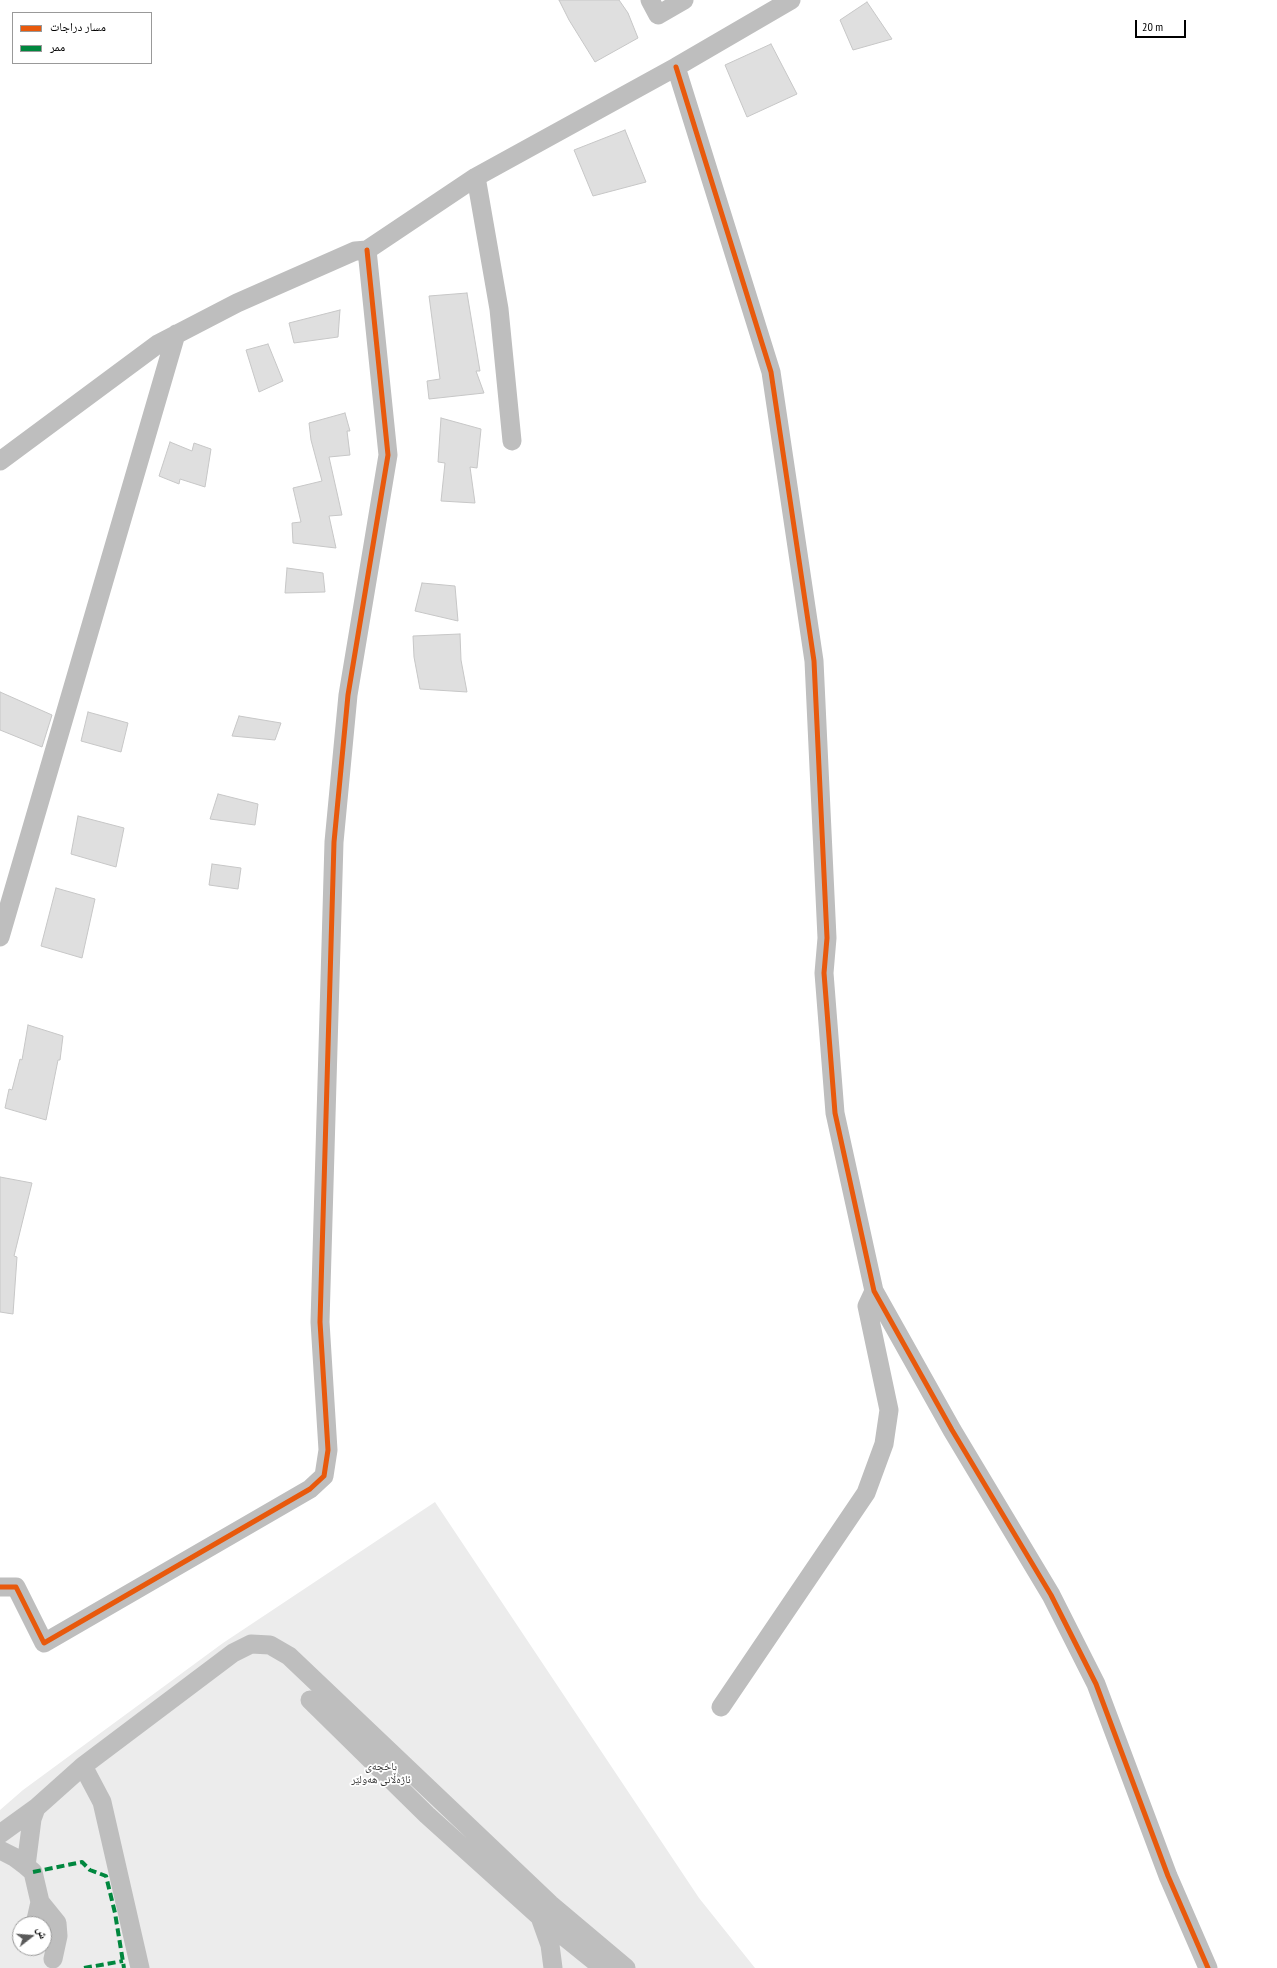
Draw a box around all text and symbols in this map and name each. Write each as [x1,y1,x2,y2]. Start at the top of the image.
legend [12,12,152,64]
scale bar [1137,12,1188,38]
text: مسار دراجات [50,19,106,34]
text: 20 m [1142,19,1163,34]
text: ممر [50,39,65,54]
park label: باخچەی ئاژەڵانی هەولێر [351,1760,411,1786]
north arrow [12,1916,52,1956]
text: ش [34,1925,51,1940]

